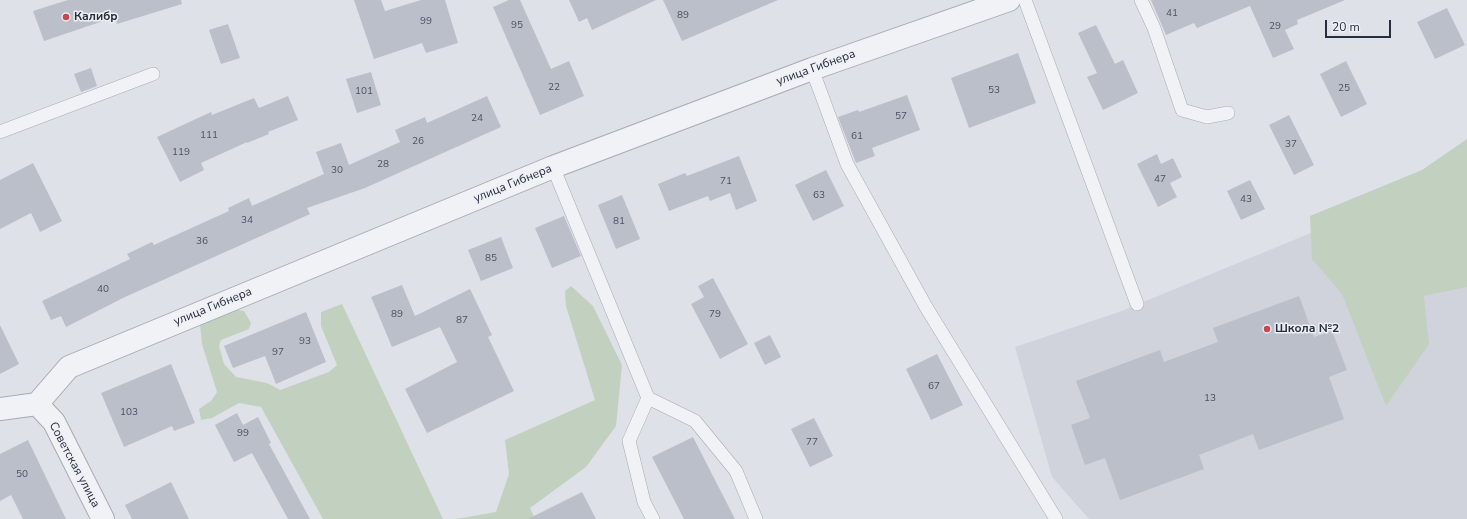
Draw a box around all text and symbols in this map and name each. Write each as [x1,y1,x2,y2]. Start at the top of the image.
house number: 41 [1166,8,1178,20]
place label: Калибр [74,10,118,24]
house number: 89 [677,10,689,22]
marker: Калибр [61,12,71,22]
scale bar [1327,12,1393,38]
house number: 99 [420,16,432,28]
text: 20 m [1332,19,1360,35]
house number: 95 [511,20,523,32]
house number: 29 [1269,21,1281,33]
street label: улица Гибнера [775,47,857,89]
house number: 22 [548,82,560,94]
house number: 25 [1338,83,1350,95]
house number: 53 [988,85,1000,97]
house number: 101 [355,86,373,98]
house number: 57 [895,111,907,123]
house number: 24 [471,113,483,125]
house number: 111 [200,130,218,142]
house number: 61 [851,131,863,143]
house number: 26 [412,136,424,148]
house number: 37 [1285,139,1297,151]
house number: 119 [172,147,190,159]
house number: 28 [377,159,389,171]
street label: улица Гибнера [472,162,554,206]
house number: 30 [331,165,343,177]
house number: 47 [1154,174,1166,186]
house number: 71 [720,176,732,188]
house number: 63 [813,190,825,202]
house number: 43 [1240,194,1252,206]
house number: 34 [241,215,253,227]
house number: 81 [613,216,625,228]
house number: 36 [196,236,208,248]
house number: 85 [485,253,497,265]
house number: 40 [97,284,109,296]
street label: улица Гибнера [172,285,254,329]
house number: 89 [391,309,403,321]
house number: 79 [709,309,721,321]
house number: 87 [456,315,468,327]
place label: Школа №2 [1275,322,1339,336]
marker: Школа №2 [1262,324,1272,334]
house number: 93 [299,336,311,348]
house number: 97 [272,347,284,359]
house number: 67 [928,381,940,393]
house number: 13 [1204,393,1216,405]
house number: 103 [120,407,138,419]
street label: Советская улица [45,420,103,510]
house number: 99 [237,428,249,440]
house number: 77 [806,437,818,449]
house number: 50 [16,469,28,481]

